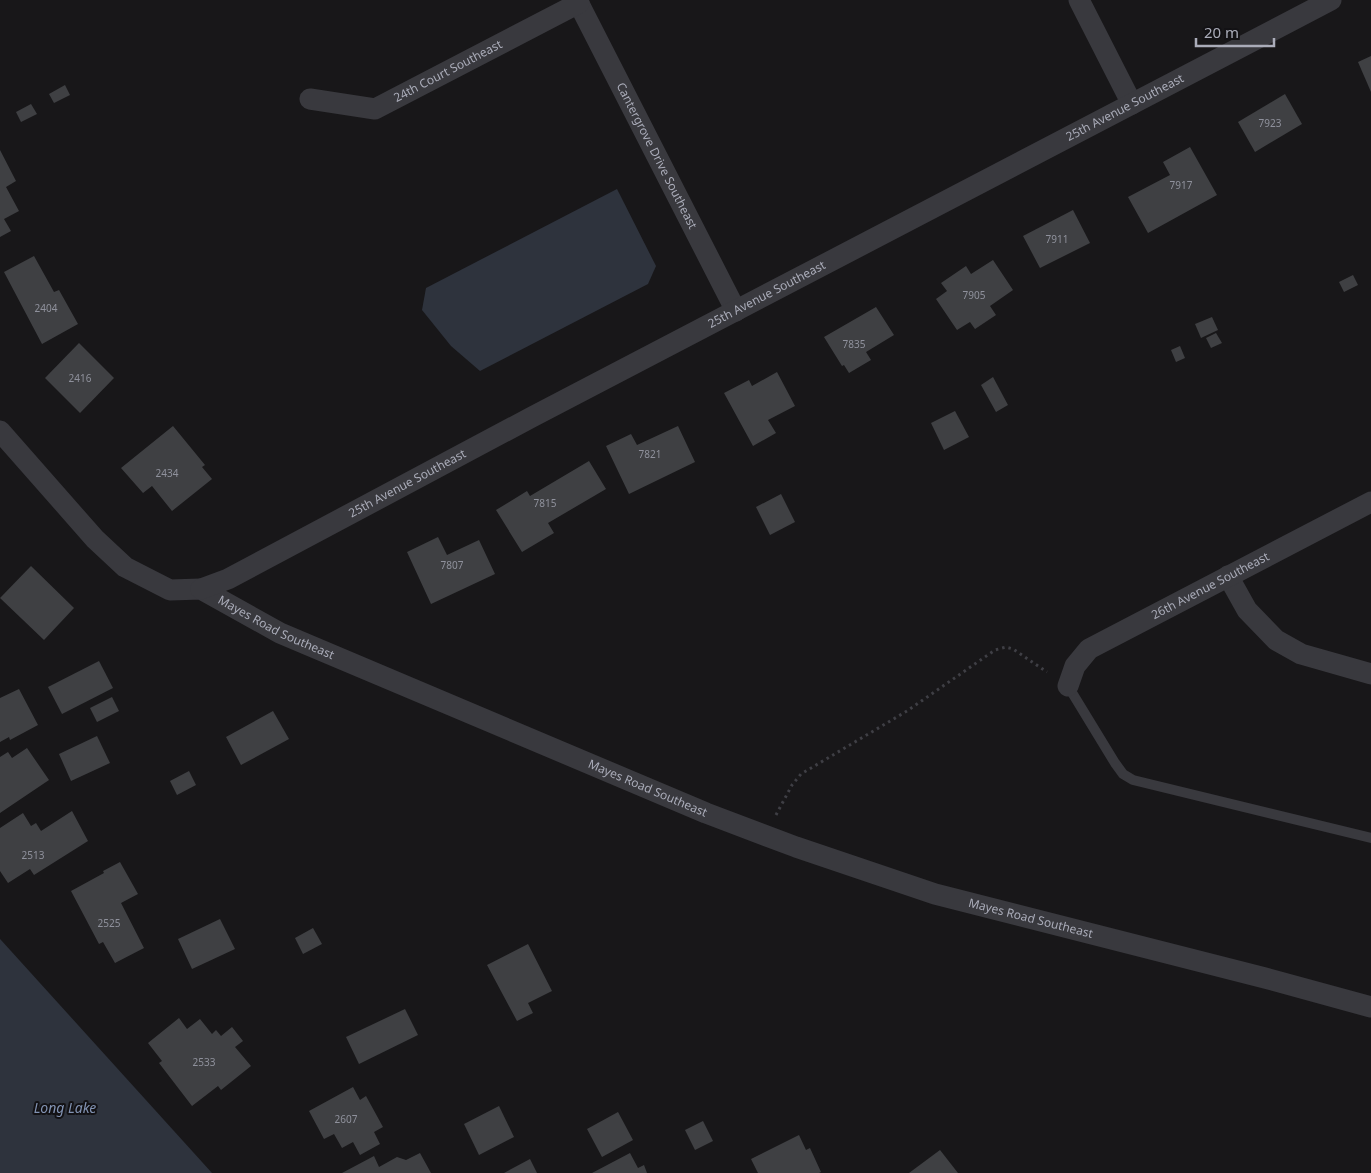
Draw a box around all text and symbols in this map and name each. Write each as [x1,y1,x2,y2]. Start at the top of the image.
scale bar [1196,15,1274,47]
text: 20 m [1204,22,1239,42]
street label: 24th Court Southeast [391,35,505,106]
street label: 25th Avenue Southeast [1063,69,1187,145]
street label: Cantergrove Drive Southeast [613,79,702,232]
house number: 7923 [1259,116,1282,130]
house number: 7917 [1170,178,1193,192]
house number: 7911 [1046,232,1068,246]
street label: 25th Avenue Southeast [705,256,829,332]
house number: 7905 [963,288,986,302]
house number: 2404 [35,301,58,315]
house number: 7835 [843,337,866,351]
house number: 2416 [69,371,92,385]
street label: 25th Avenue Southeast [345,444,469,521]
house number: 7821 [639,447,661,461]
house number: 2434 [156,466,179,480]
house number: 7815 [534,496,557,510]
street label: 26th Avenue Southeast [1148,547,1272,623]
house number: 7807 [441,558,464,572]
street label: Mayes Road Southeast [215,591,338,663]
street label: Mayes Road Southeast [586,755,711,821]
house number: 2513 [22,848,45,862]
street label: Mayes Road Southeast [967,894,1096,942]
house number: 2525 [98,916,121,930]
house number: 2533 [193,1055,216,1069]
water label: Long Lake [34,1098,96,1117]
house number: 2607 [335,1112,358,1126]

